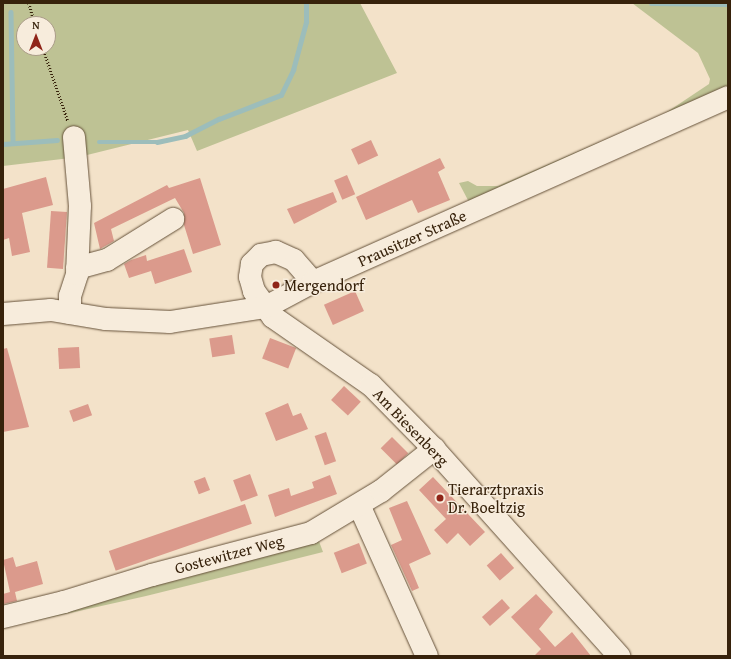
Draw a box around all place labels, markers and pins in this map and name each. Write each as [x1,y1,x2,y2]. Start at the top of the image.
place label: Mergendorf [284,275,364,295]
marker: Mergendorf [271,280,281,290]
place label: Tierarztpraxis Dr. Boeltzig [448,479,544,517]
marker: Tierarztpraxis Dr. Boeltzig [435,493,445,503]

